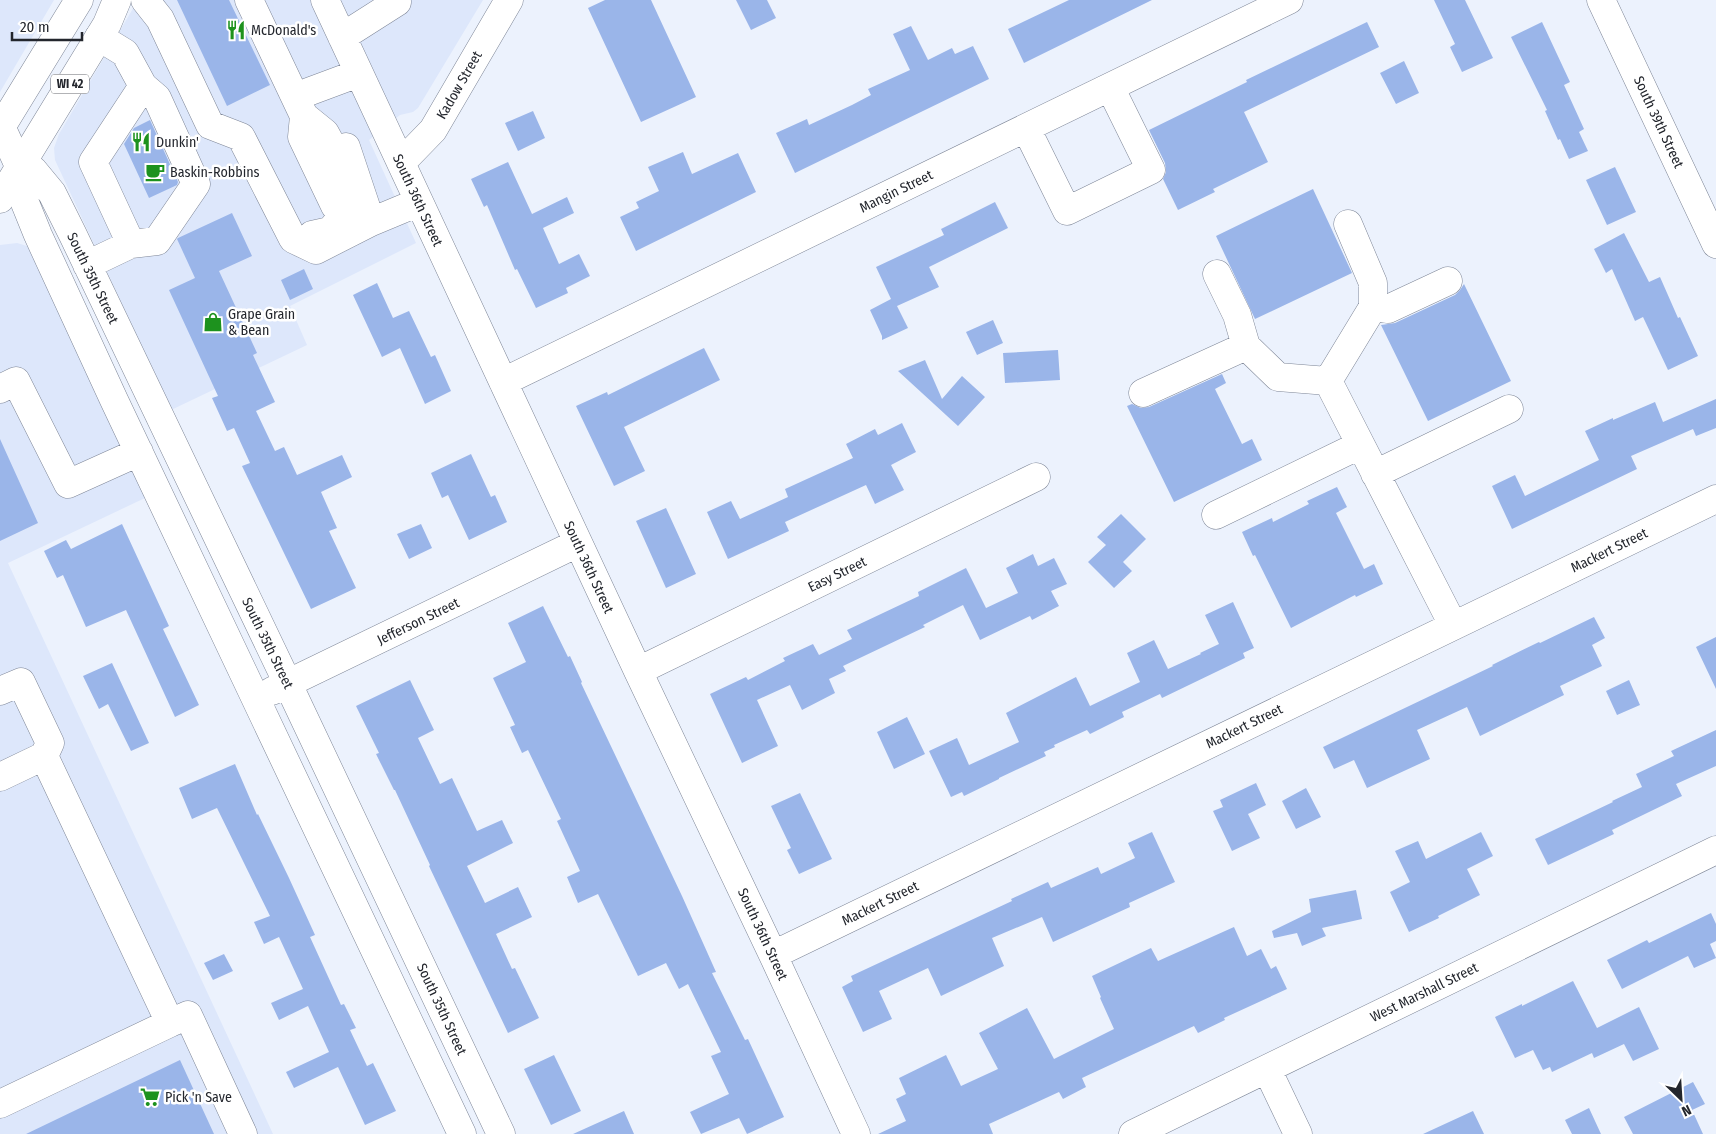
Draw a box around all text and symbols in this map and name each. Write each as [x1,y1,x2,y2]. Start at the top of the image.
scale bar [12,10,82,42]
text: 20 m [20,18,50,36]
restaurant icon: McDonald's [225,19,247,41]
place label: McDonald's [251,22,316,39]
street label: Kadow Street [433,48,486,122]
road number: WI 42 [51,74,89,94]
street label: South 39th Street [1630,74,1687,171]
restaurant icon: Dunkin' [130,131,152,153]
place label: Dunkin' [156,134,199,151]
street label: South 36th Street [389,151,447,249]
cafe icon: Baskin-Robbins [144,161,166,183]
place label: Baskin-Robbins [170,164,260,181]
street label: Mangin Street [857,166,936,216]
street label: South 35th Street [63,230,122,327]
place label: Grape Grain & Bean [228,306,295,339]
shop icon: Grape Grain & Bean [202,311,224,333]
street label: South 36th Street [560,518,618,616]
street label: Mackert Street [1568,524,1651,576]
street label: Easy Street [805,553,870,596]
street label: Jefferson Street [374,594,462,649]
street label: South 35th Street [238,595,297,692]
street label: Mackert Street [1203,700,1286,752]
street label: Mackert Street [839,877,922,929]
street label: South 36th Street [734,885,792,983]
street label: West Marshall Street [1368,959,1481,1026]
street label: South 35th Street [413,961,470,1058]
north arrow [1656,1074,1706,1124]
supermarket icon: Pick 'n Save [139,1086,161,1108]
place label: Pick 'n Save [165,1089,232,1106]
text: N [1679,1101,1694,1120]

